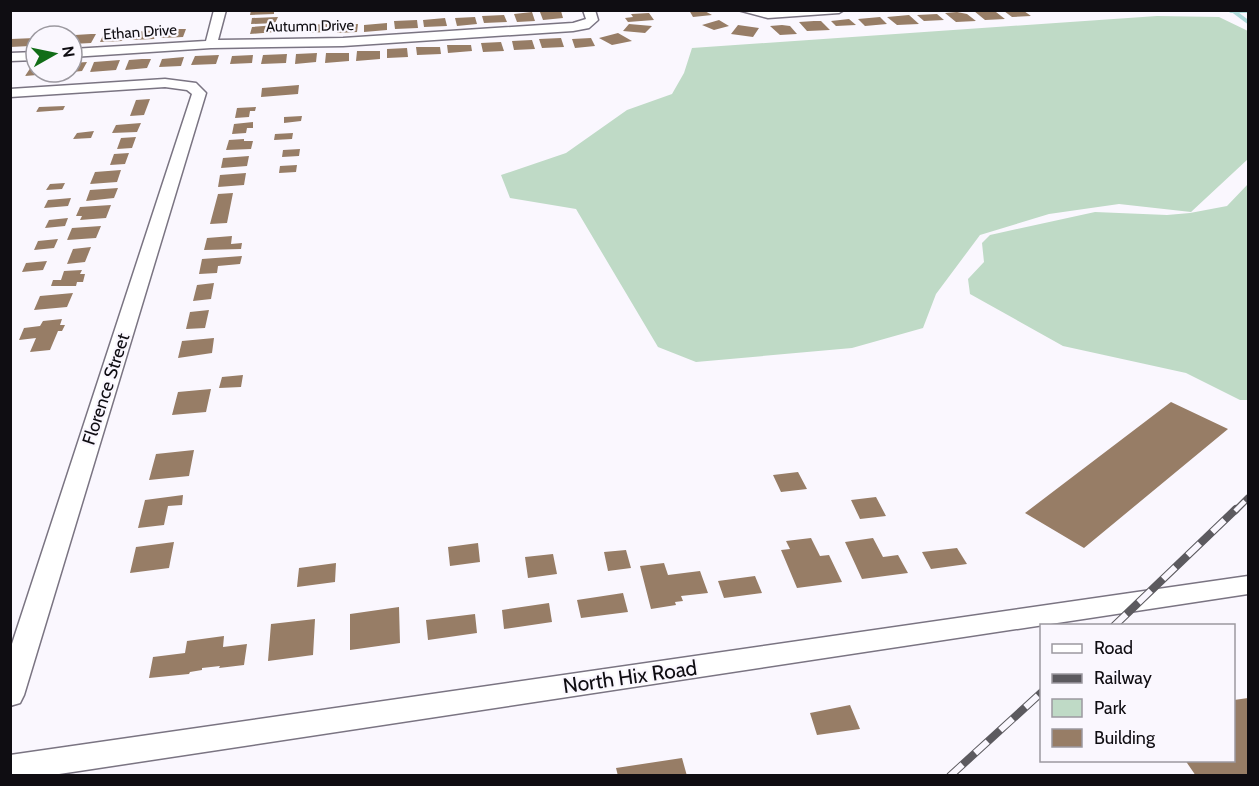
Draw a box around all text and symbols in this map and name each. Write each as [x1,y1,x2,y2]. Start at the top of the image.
street label: Autumn Drive [266,16,355,36]
street label: Ethan Drive [103,20,178,44]
north arrow [24,24,84,84]
text: N [58,45,79,59]
street label: Florence Street [78,331,134,447]
legend [1040,624,1235,762]
text: Road [1094,637,1133,659]
street label: North Hix Road [561,655,699,698]
text: Railway [1094,667,1152,689]
text: Park [1094,697,1127,719]
text: Building [1094,727,1156,749]

